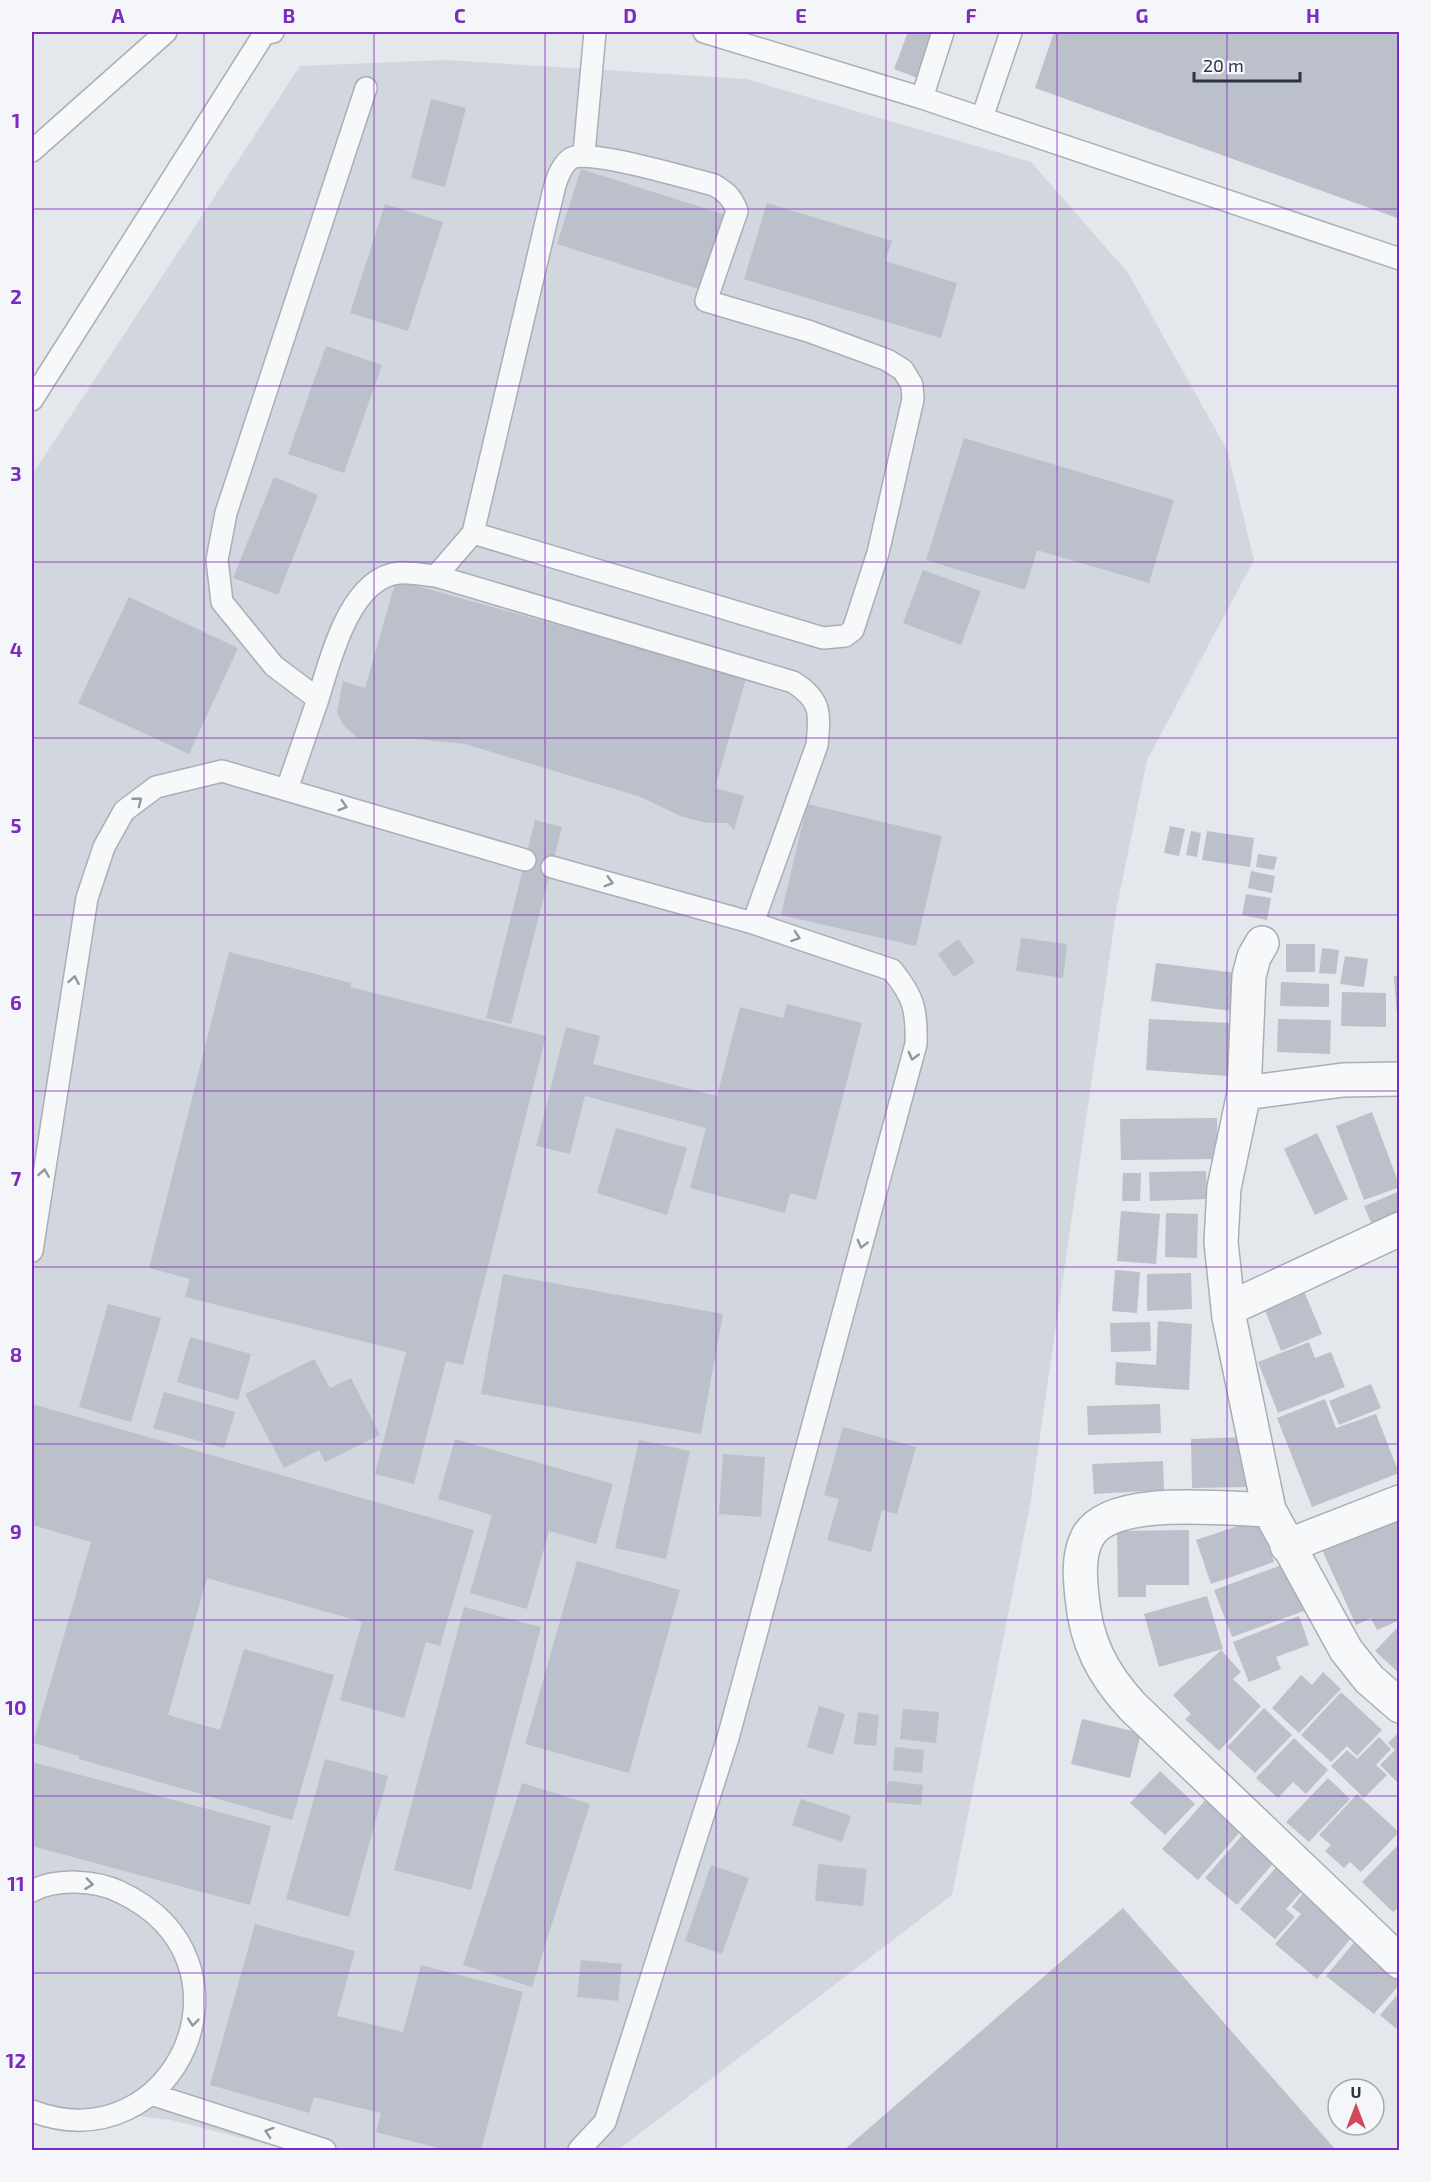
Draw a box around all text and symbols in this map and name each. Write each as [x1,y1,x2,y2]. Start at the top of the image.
text: A [111,3,125,27]
text: B [283,3,295,27]
text: C [454,3,466,27]
text: D [623,3,637,27]
text: E [795,3,807,27]
text: F [965,3,977,27]
text: G [1136,3,1148,27]
text: H [1306,3,1320,27]
scale bar [1194,45,1300,83]
text: 20 m [1203,54,1244,76]
text: 1 [12,108,20,132]
text: 2 [10,284,22,308]
text: 3 [10,461,22,485]
text: 4 [10,637,23,661]
one-way arrow [131,797,142,808]
one-way arrow [337,799,348,811]
text: 5 [10,813,22,837]
one-way arrow [604,875,614,888]
one-way arrow [790,930,801,943]
one-way arrow [68,976,80,985]
text: 6 [10,990,22,1014]
one-way arrow [908,1050,920,1061]
text: 7 [11,1166,22,1190]
one-way arrow [37,1168,49,1177]
one-way arrow [857,1238,869,1249]
text: 8 [10,1342,22,1366]
text: 9 [10,1519,22,1543]
text: 10 [5,1695,27,1719]
text: 11 [7,1871,25,1895]
one-way arrow [84,1877,93,1890]
one-way arrow [187,2017,200,2027]
text: 12 [6,2048,26,2072]
north arrow [1326,2077,1386,2137]
text: U [1351,2082,1361,2101]
one-way arrow [264,2127,275,2140]

